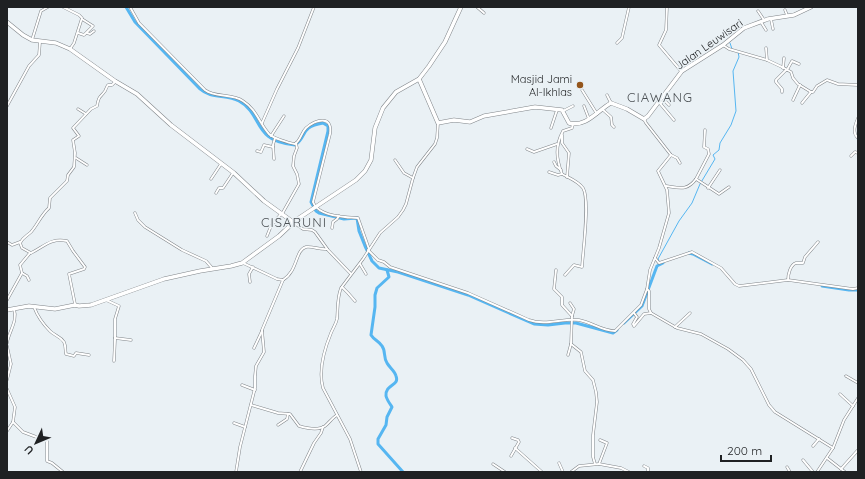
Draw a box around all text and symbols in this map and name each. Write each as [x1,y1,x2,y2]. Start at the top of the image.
street label: Jalan Leuwisari [673,16,745,72]
place label: Masjid Jami Al-Ikhlas [511,72,572,99]
marker: Masjid Jami Al-Ikhlas [575,80,585,90]
district label: CIAWANG [627,89,693,105]
district label: CISARUNI [261,214,327,230]
north arrow [16,423,56,463]
scale bar [721,437,771,463]
text: U [21,442,37,458]
text: 200 m [727,443,762,458]

